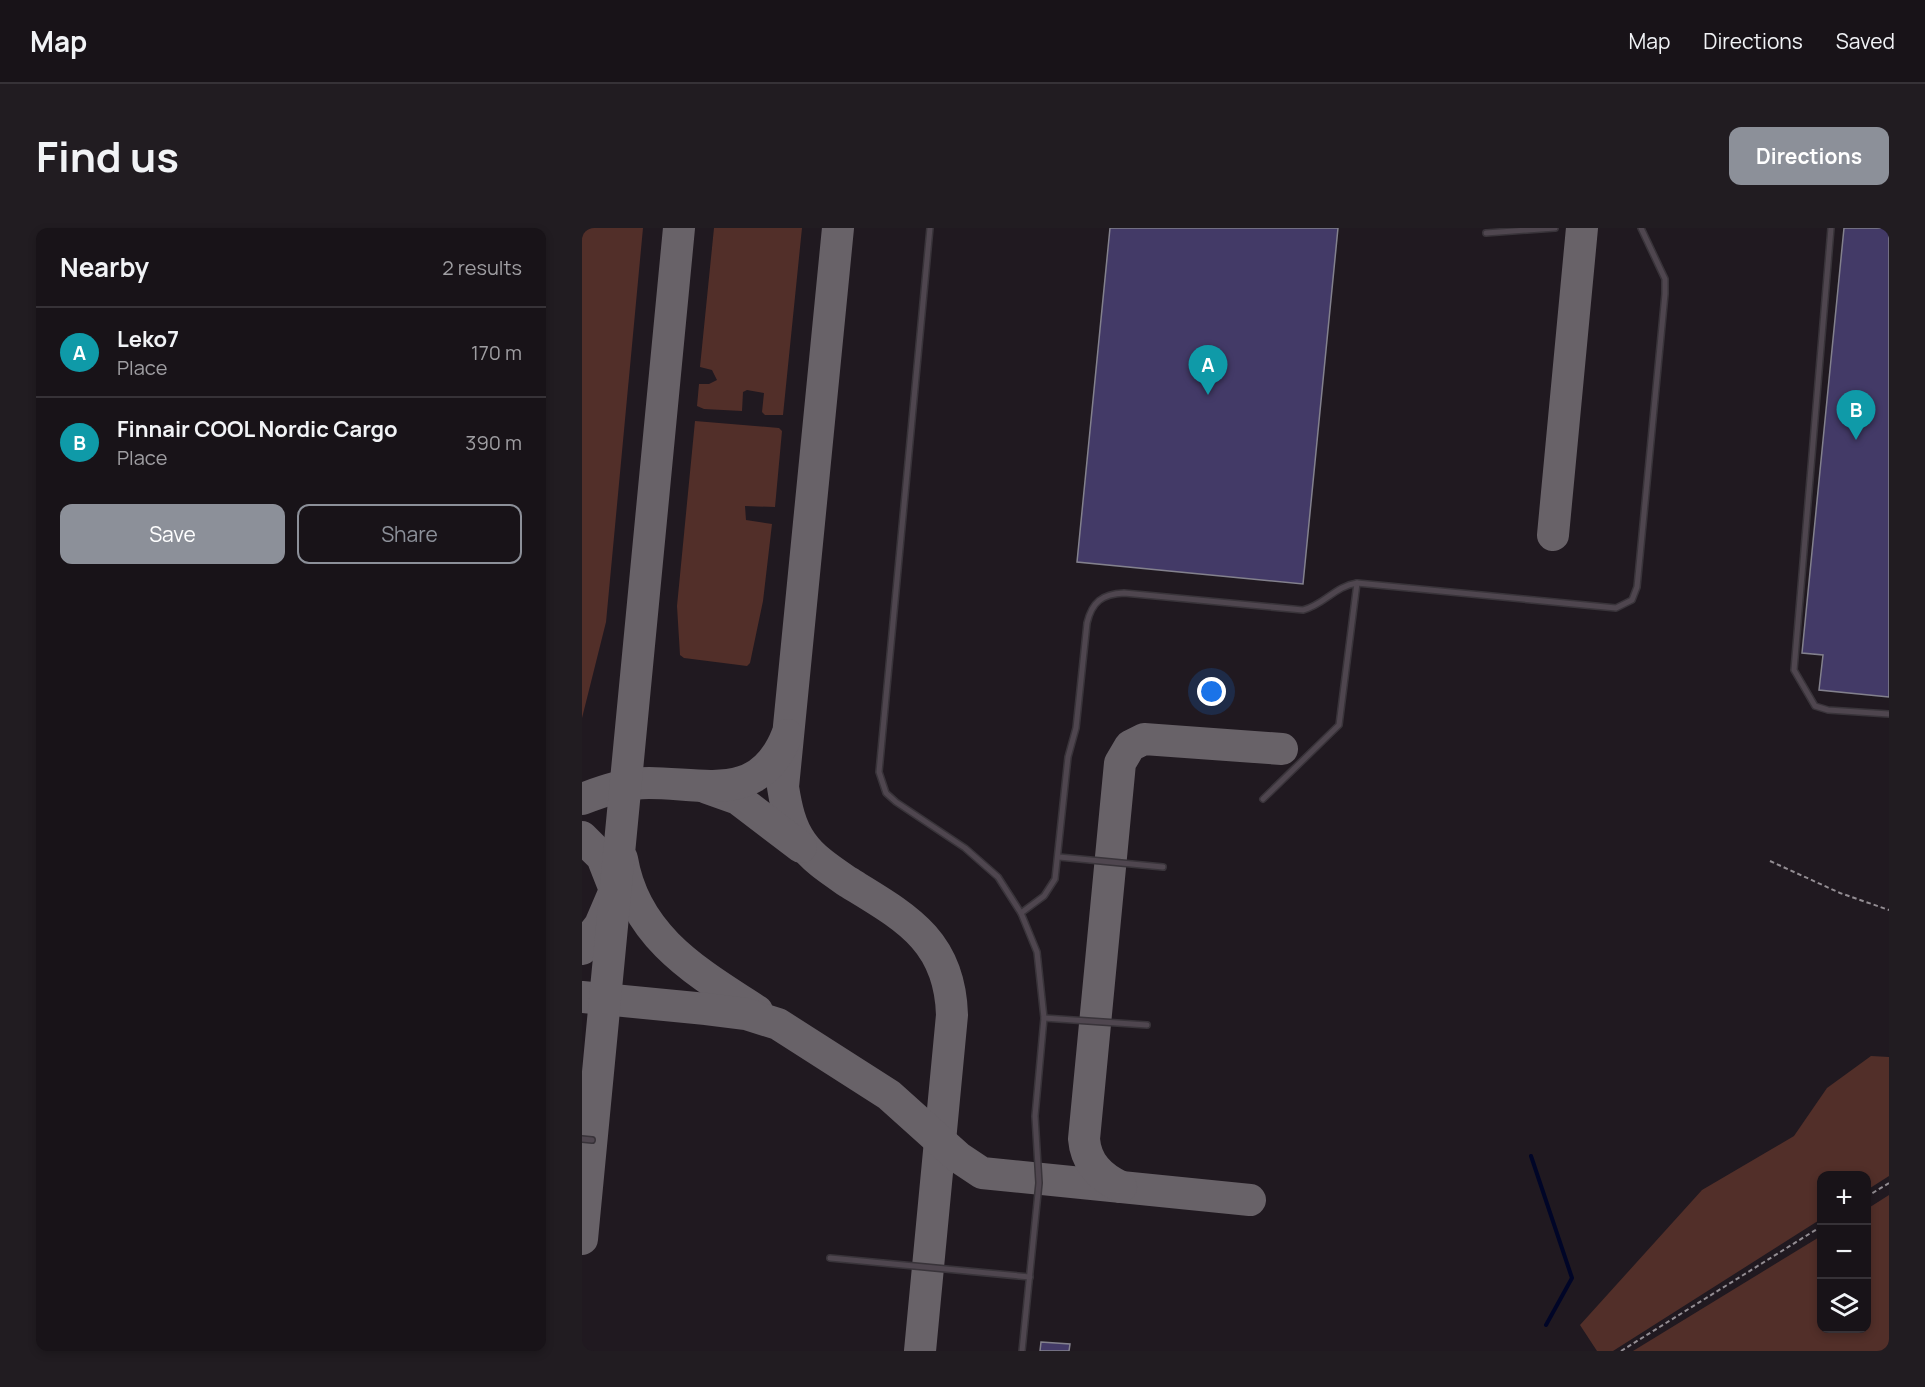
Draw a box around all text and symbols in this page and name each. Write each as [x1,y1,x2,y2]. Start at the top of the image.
text: Map [30,22,87,60]
text: Map [1629,27,1670,55]
text: Directions [1703,27,1803,55]
text: Saved [1836,27,1895,55]
text: Find us [36,127,179,185]
button: Directions [1729,127,1889,185]
text: Nearby [60,249,149,285]
text: 2 results [442,254,522,281]
text: Leko7 [117,324,179,354]
text: A [73,339,86,366]
text: 170 m [471,339,522,366]
pin: A [1188,346,1228,395]
text: Place [117,354,167,381]
pin: B [1836,390,1876,440]
text: Finnair COOL Nordic Cargo [117,414,398,444]
text: B [73,429,86,456]
text: 390 m [465,429,522,456]
text: Place [117,444,167,471]
button: Save [60,504,285,564]
button: Share [297,504,522,564]
your location [1197,677,1226,706]
map controls [1817,1171,1871,1333]
button: + [1817,1171,1871,1225]
button: − [1817,1225,1871,1279]
button: layers [1817,1279,1871,1333]

